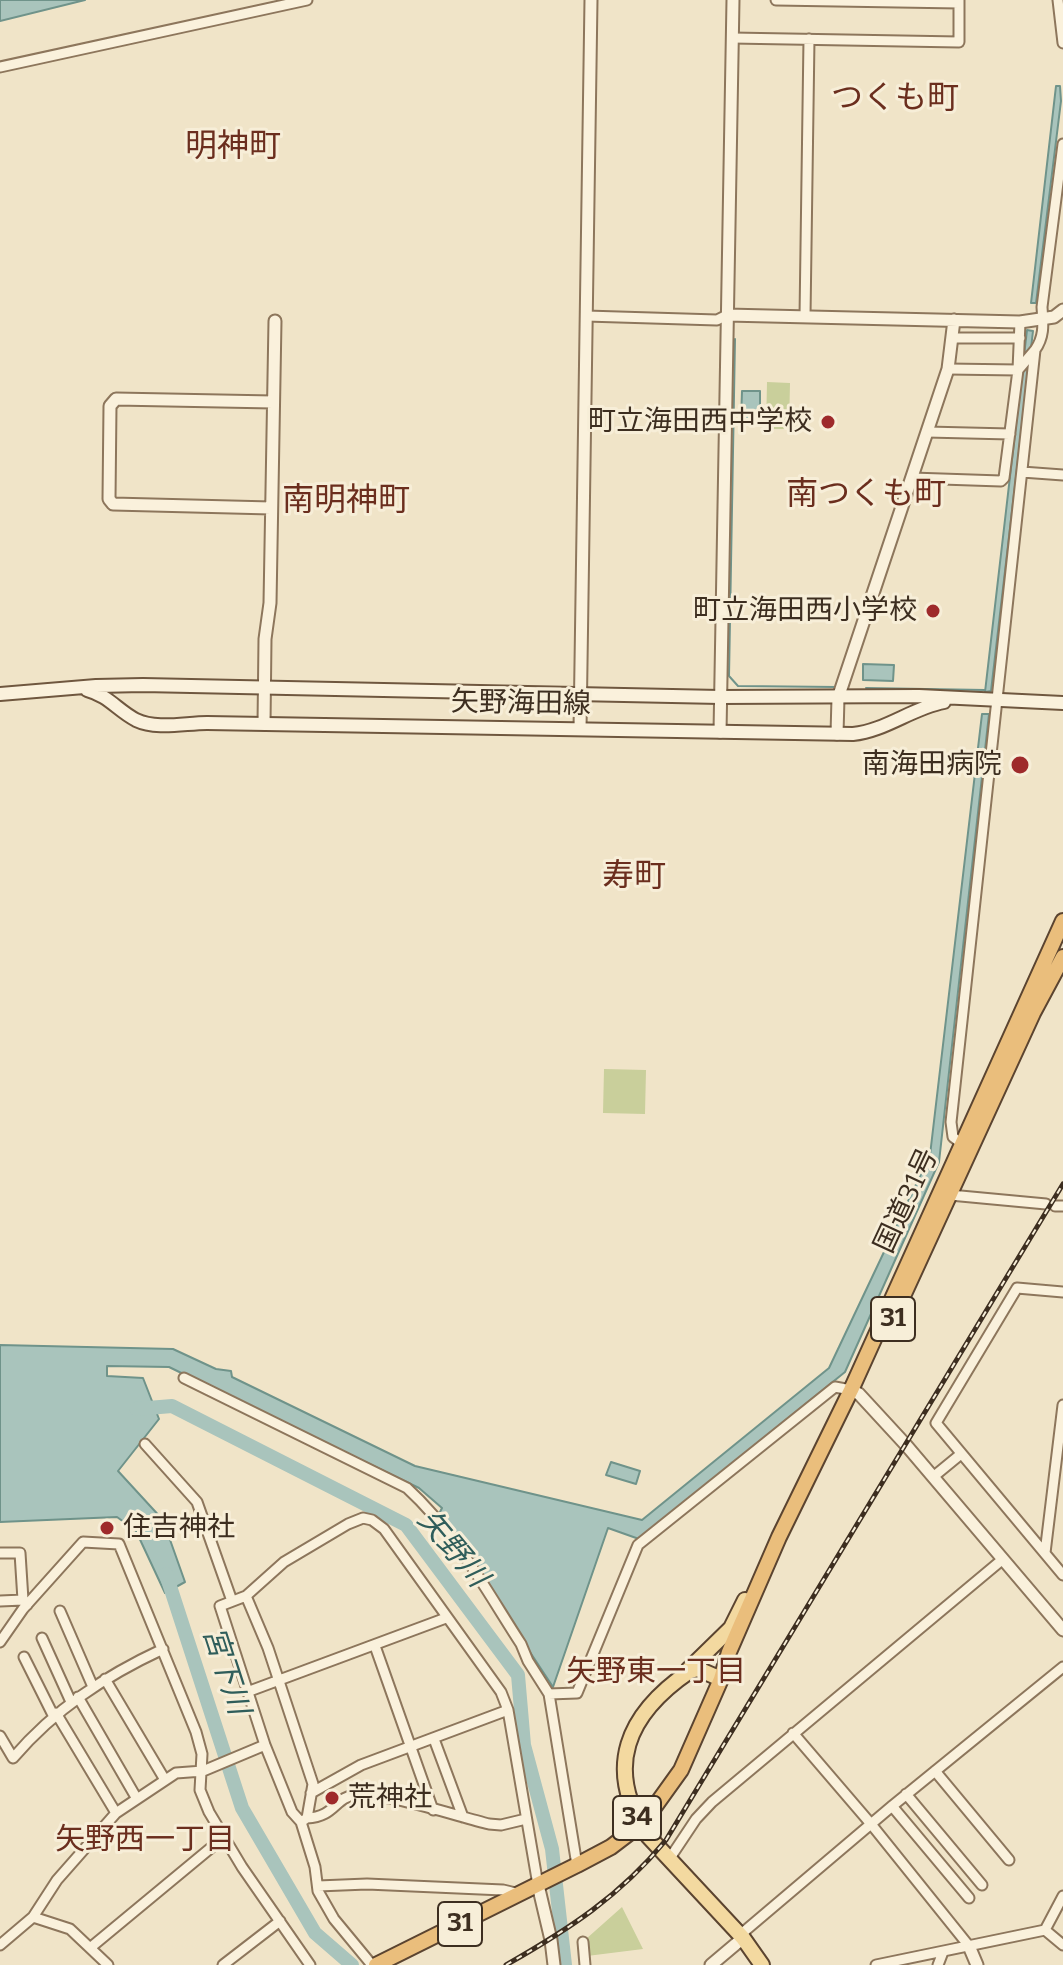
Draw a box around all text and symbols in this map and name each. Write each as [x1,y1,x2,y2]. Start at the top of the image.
district label: つくも町 [831,80,959,118]
district label: 明神町 [185,128,281,166]
place label: 町立海田西中学校 [588,405,812,439]
marker: 町立海田西中学校 [819,413,837,431]
district label: 南つくも町 [786,476,946,514]
district label: 南明神町 [282,482,410,520]
place label: 町立海田西小学校 [693,594,917,628]
marker: 町立海田西小学校 [924,602,942,620]
street label: 矢野海田線 [451,686,591,722]
place label: 南海田病院 [862,748,1002,782]
marker: 南海田病院 [1009,754,1031,776]
district label: 寿町 [602,858,666,896]
street label: 国道31号 [868,1143,946,1259]
road number: 31 [871,1297,915,1341]
water label: 矢野川 [409,1503,495,1595]
place label: 住吉神社 [123,1511,235,1545]
marker: 住吉神社 [98,1519,116,1537]
water label: 宮下川 [194,1623,256,1719]
district label: 矢野東一丁目 [566,1655,746,1691]
place label: 荒神社 [348,1781,432,1815]
marker: 荒神社 [323,1789,341,1807]
road number: 34 [613,1796,661,1840]
district label: 矢野西一丁目 [55,1823,235,1859]
road number: 31 [438,1902,482,1946]

